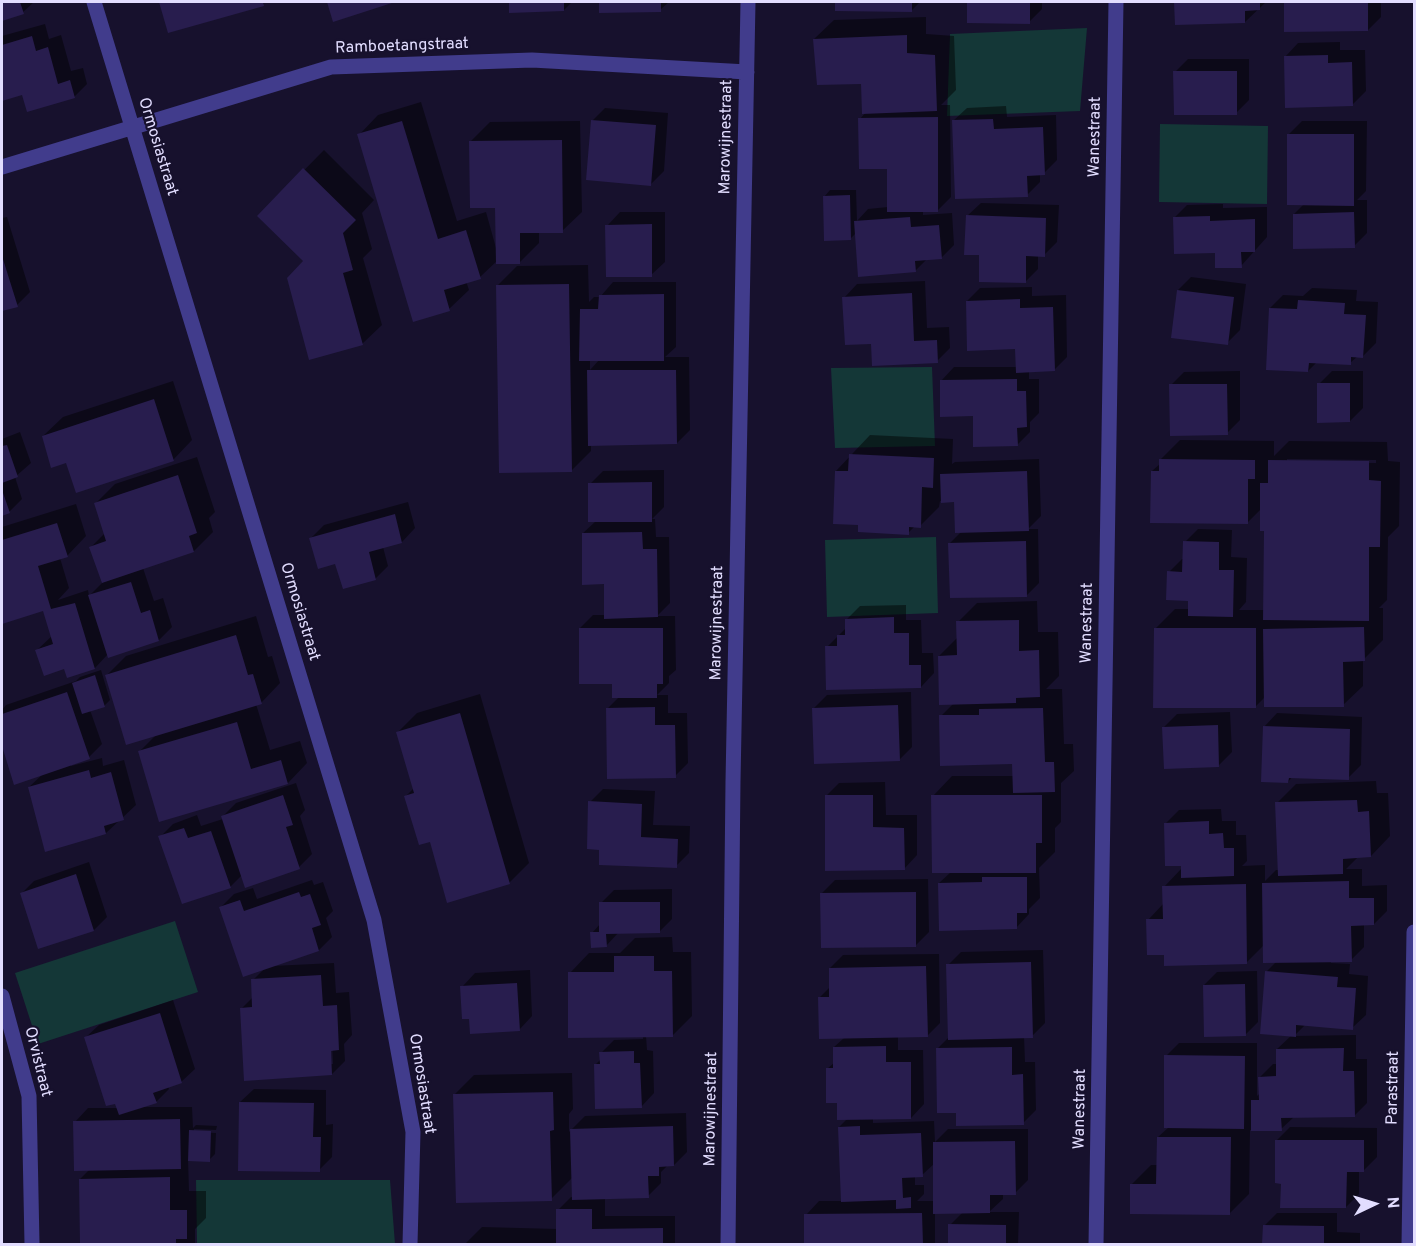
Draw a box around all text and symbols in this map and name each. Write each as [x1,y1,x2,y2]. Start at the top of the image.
street label: Ramboetangstraat [335,35,469,59]
street label: Marowijnestraat [716,79,738,195]
street label: Ormosiastraat [133,96,181,198]
street label: Wanestraat [1086,96,1106,178]
street label: Ormosiastraat [275,561,323,663]
street label: Marowijnestraat [707,565,729,681]
street label: Wanestraat [1078,582,1098,664]
street label: Orvistraat [19,1025,55,1099]
street label: Ormosiastraat [404,1032,438,1136]
street label: Marowijnestraat [701,1051,723,1167]
street label: Parastraat [1384,1051,1404,1125]
street label: Wanestraat [1071,1068,1091,1150]
north arrow [1344,1174,1404,1234]
text: N [1382,1196,1402,1209]

